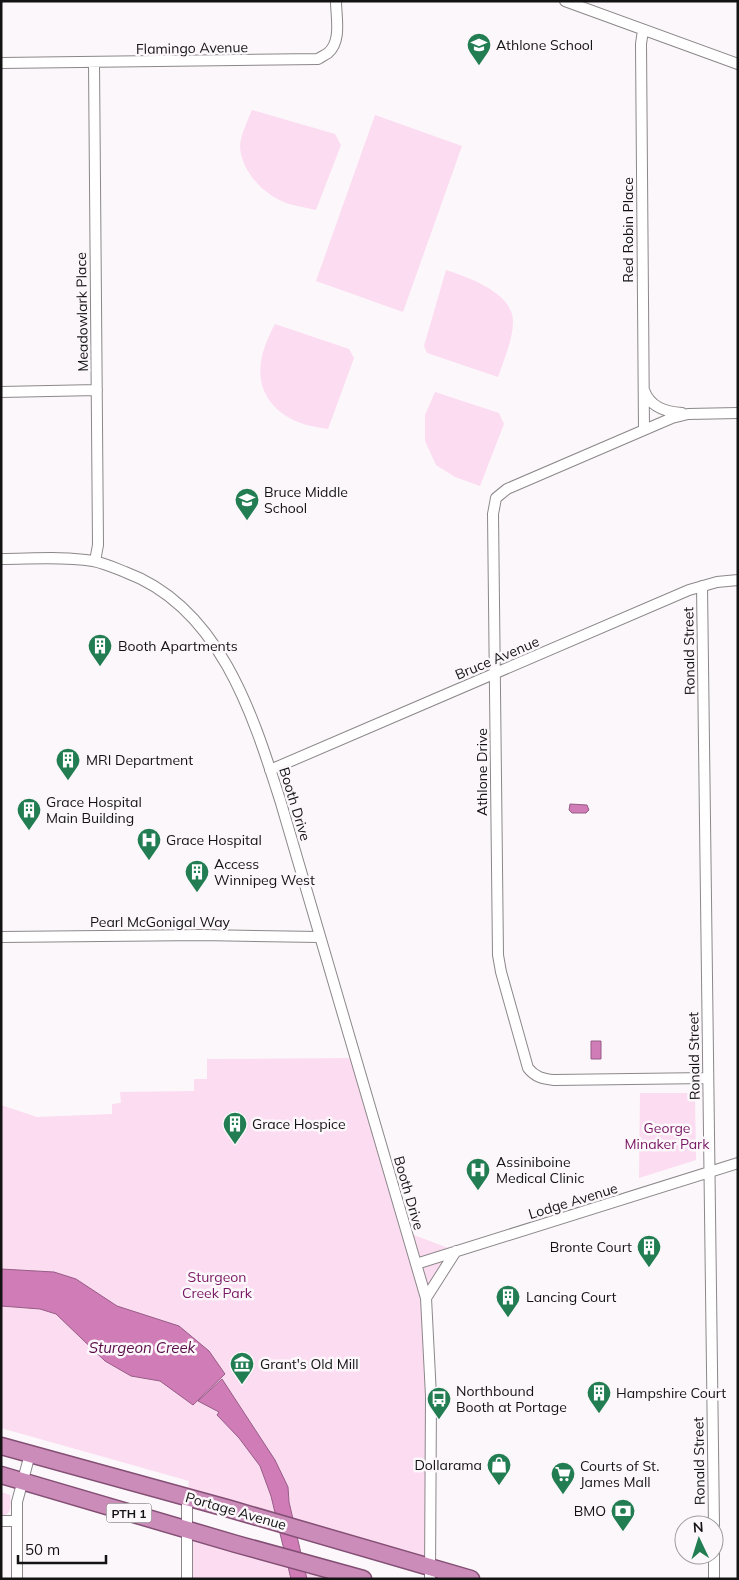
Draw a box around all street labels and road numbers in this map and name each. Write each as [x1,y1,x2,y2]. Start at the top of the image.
street label: Flamingo Avenue [136,38,248,58]
street label: Red Robin Place [619,177,637,283]
street label: Meadowlark Place [72,252,92,372]
street label: Ronald Street [679,607,699,695]
street label: Bruce Avenue [452,632,542,684]
street label: Athlone Drive [473,728,491,816]
street label: Booth Drive [275,765,315,843]
street label: Pearl McGonigal Way [90,913,231,931]
street label: Ronald Street [684,1012,704,1100]
street label: Booth Drive [390,1154,428,1232]
street label: Lodge Avenue [526,1179,620,1223]
street label: Ronald Street [689,1417,709,1505]
street label: Portage Avenue [184,1488,288,1534]
road number: PTH 1 [106,1504,152,1522]

